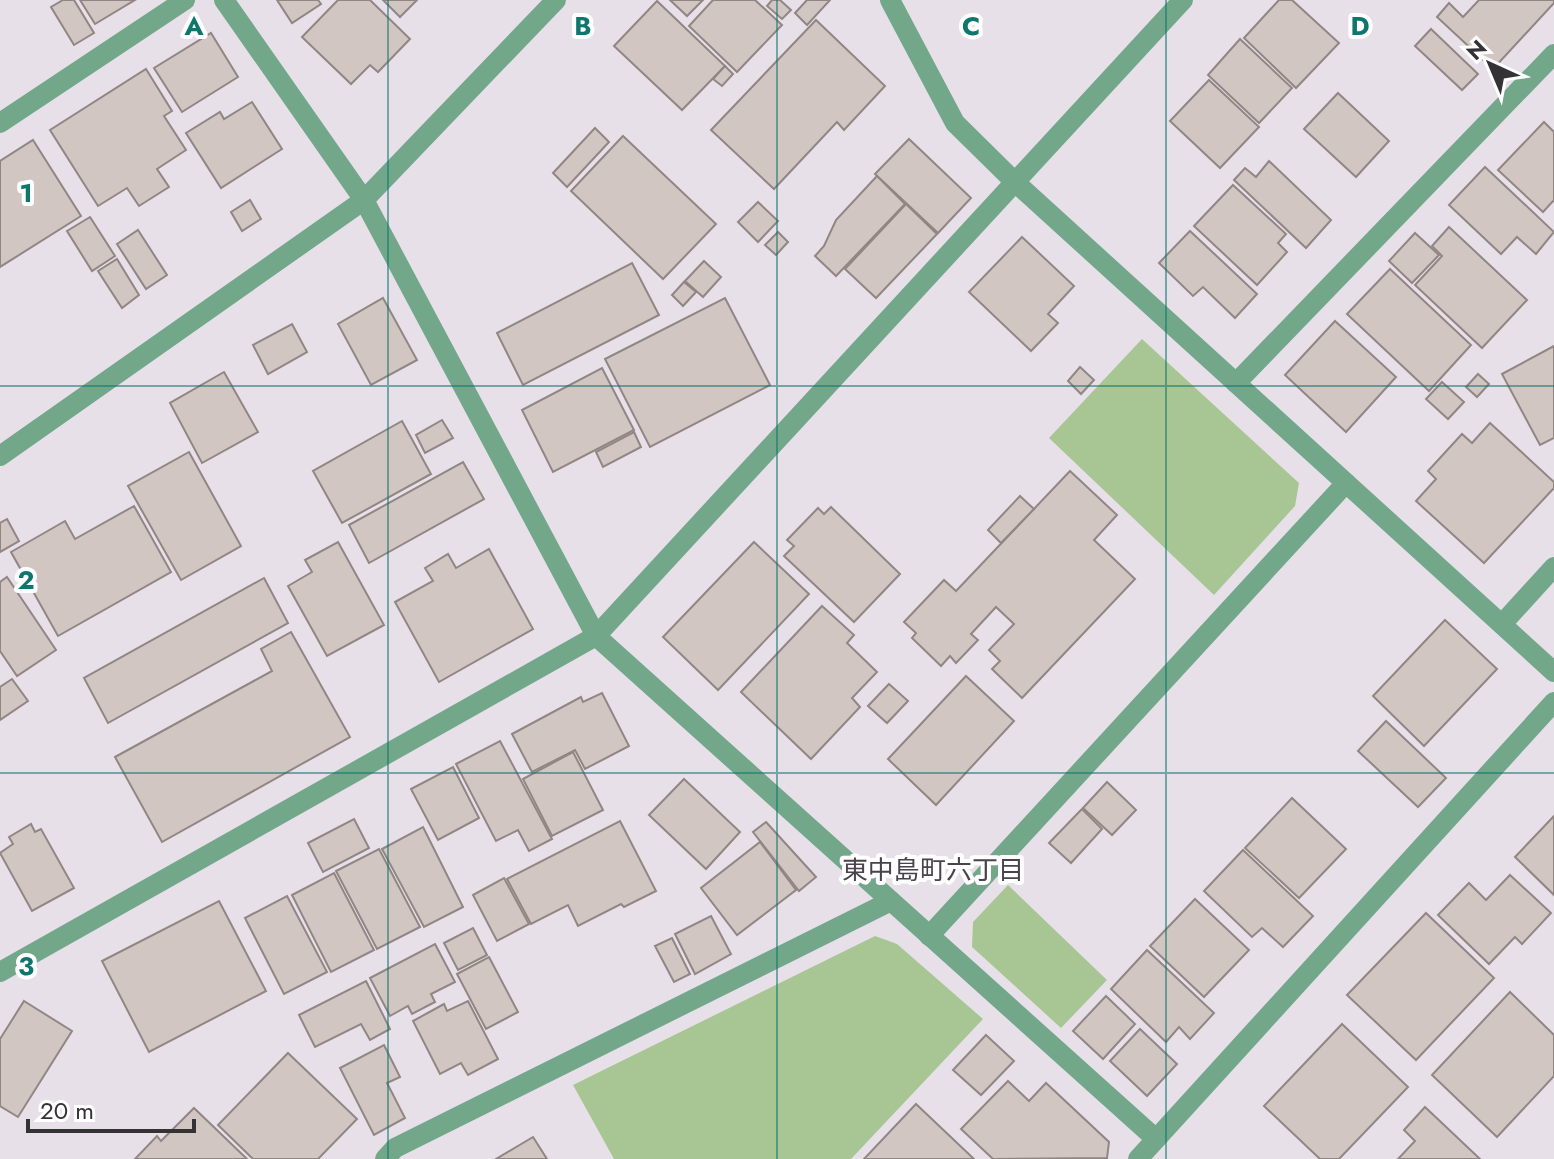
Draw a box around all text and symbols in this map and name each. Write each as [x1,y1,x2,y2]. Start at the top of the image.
text: A [183,7,204,45]
text: B [574,7,592,45]
text: C [962,7,980,45]
text: D [1350,7,1370,45]
north arrow [1450,24,1530,104]
text: N [1459,32,1494,67]
text: 1 [19,174,33,212]
text: 2 [17,561,35,599]
district label: 東中島町六丁目 [842,851,1024,889]
text: 3 [18,947,34,985]
scale bar [28,1083,194,1133]
text: 20 m [40,1093,94,1128]

